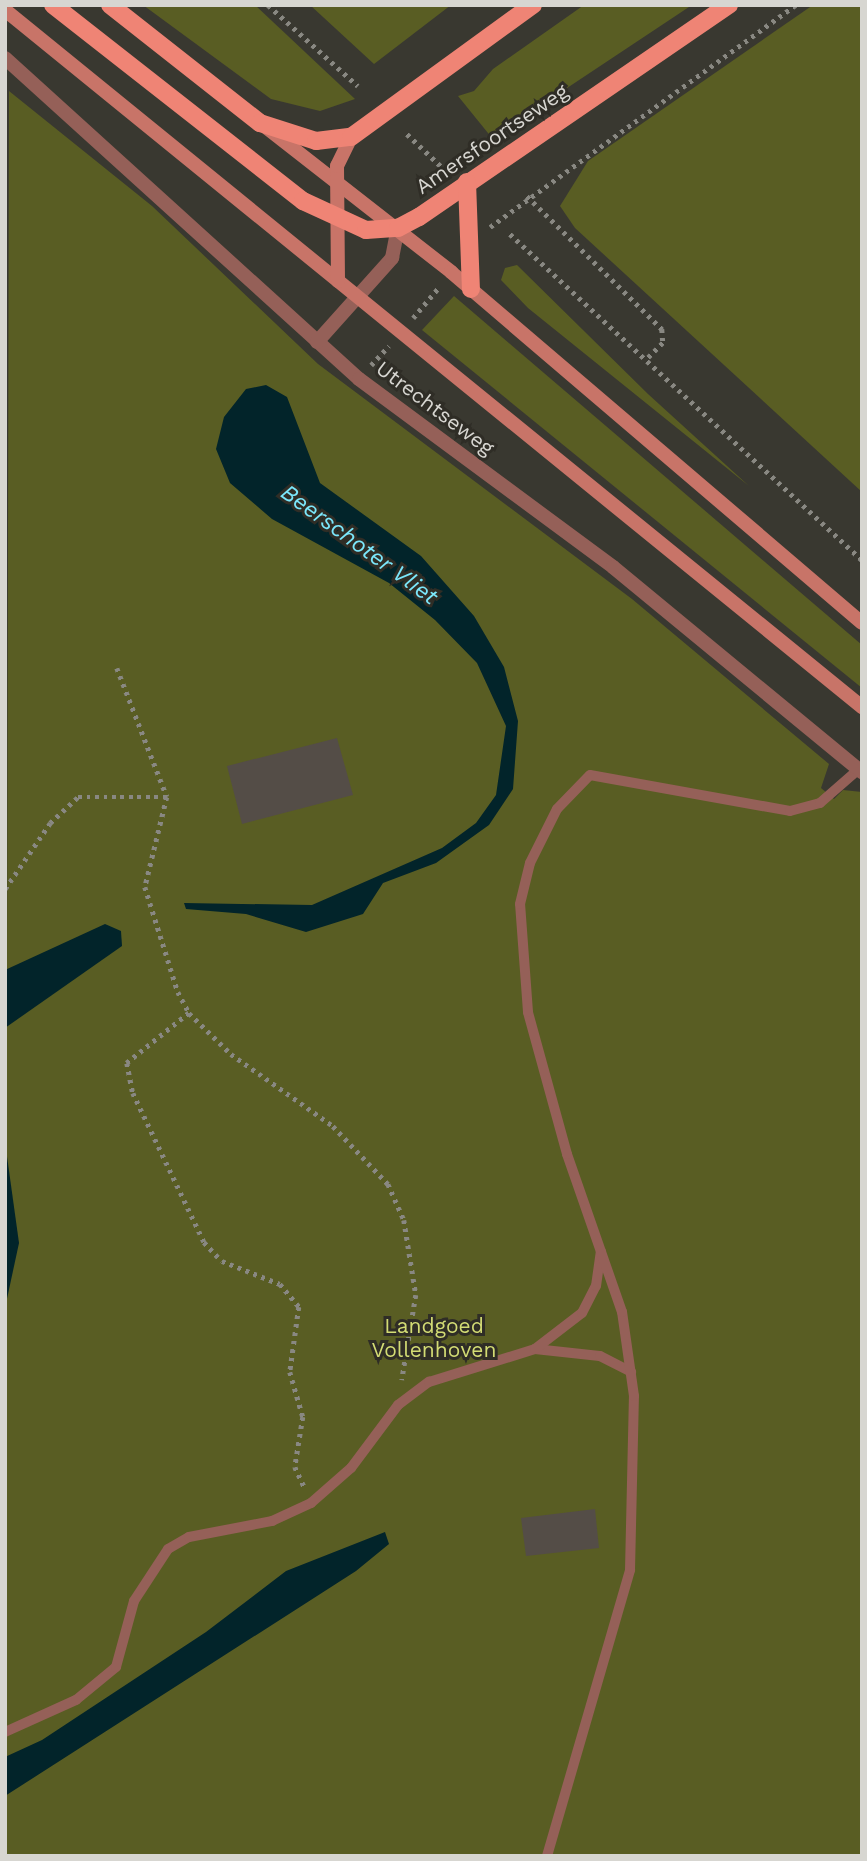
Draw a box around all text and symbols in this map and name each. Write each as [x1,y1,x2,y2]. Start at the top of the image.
street label: Amersfoortseweg [411,79,573,199]
street label: Utrechtseweg [371,356,499,460]
water label: Beerschoter Vliet [275,478,443,612]
park label: Landgoed Vollenhoven [372,1313,496,1363]

